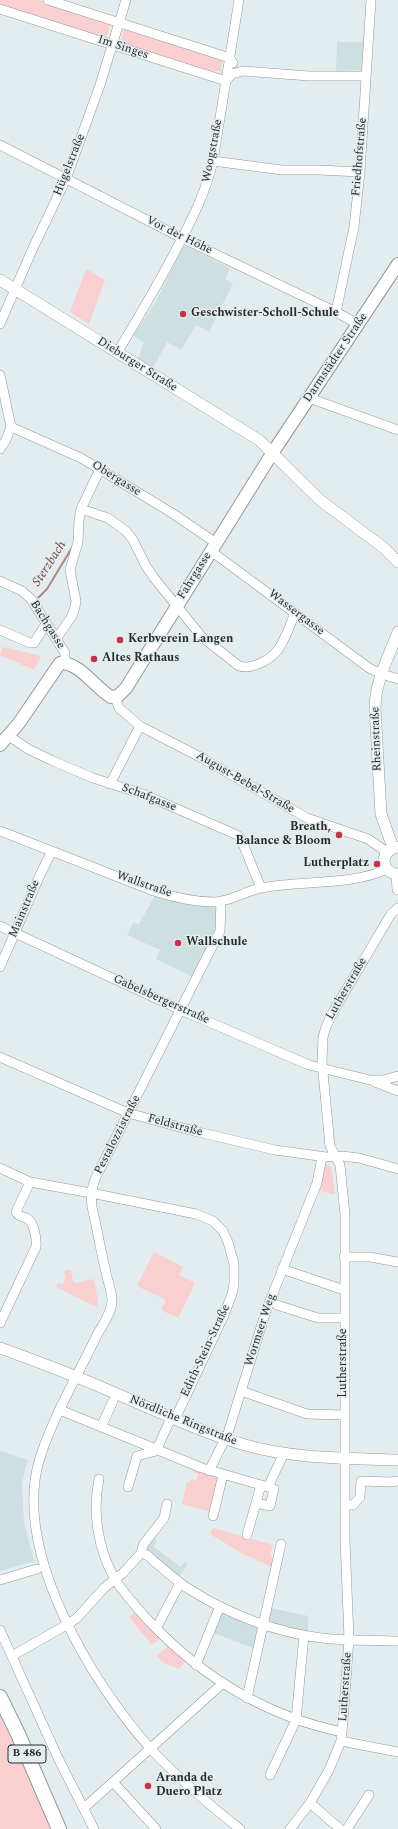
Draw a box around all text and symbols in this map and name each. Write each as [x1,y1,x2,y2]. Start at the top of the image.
street label: Im Singes [96,33,150,63]
street label: Friedhofstraße [349,117,371,197]
street label: Woogstraße [200,118,226,184]
street label: Hügelstraße [51,132,89,198]
street label: Vor der Höhe [144,214,214,258]
place label: Geschwister-Scholl-Schule [191,307,339,321]
marker: Geschwister-Scholl-Schule [178,309,188,319]
street label: Darmstädter Straße [301,311,371,405]
street label: Dieburger Straße [94,335,180,395]
street label: Obergasse [89,458,143,500]
water label: Sterzbach [30,538,70,590]
street label: Fahrgasse [175,550,215,602]
street label: Wassergasse [265,587,327,639]
street label: Bachgasse [26,598,68,652]
place label: Kerbverein Langen [128,633,233,647]
marker: Kerbverein Langen [115,635,125,645]
place label: Altes Rathaus [102,652,179,666]
marker: Altes Rathaus [89,654,99,664]
street label: Rheinstraße [369,706,385,772]
street label: August-Bebel-Straße [193,749,297,817]
street label: Schafgasse [120,781,178,815]
place label: Breath, Balance & Bloom [235,821,331,849]
marker: Breath, Balance & Bloom [334,830,344,840]
place label: Lutherplatz [303,857,369,871]
marker: Lutherplatz [372,859,382,869]
street label: Wallstraße [114,869,174,901]
street label: Mainstraße [6,878,44,940]
place label: Wallschule [186,936,247,950]
marker: Wallschule [173,938,183,948]
street label: Lutherstraße [323,955,371,1023]
street label: Gabelsbergerstraße [111,972,211,1028]
street label: Pestalozzistraße [92,1093,144,1177]
street label: Feldstraße [146,1112,204,1140]
street label: Wormser Weg [242,1292,280,1368]
street label: Edith-Stein-Straße [178,1302,234,1400]
street label: Lutherstraße [337,1328,351,1398]
street label: Nördliche Ringstraße [127,1393,239,1449]
street label: Lutherstraße [336,1652,356,1722]
road number: B 486 [8,1745,46,1763]
place label: Aranda de Duero Platz [156,1772,222,1800]
marker: Aranda de Duero Platz [143,1781,153,1791]

